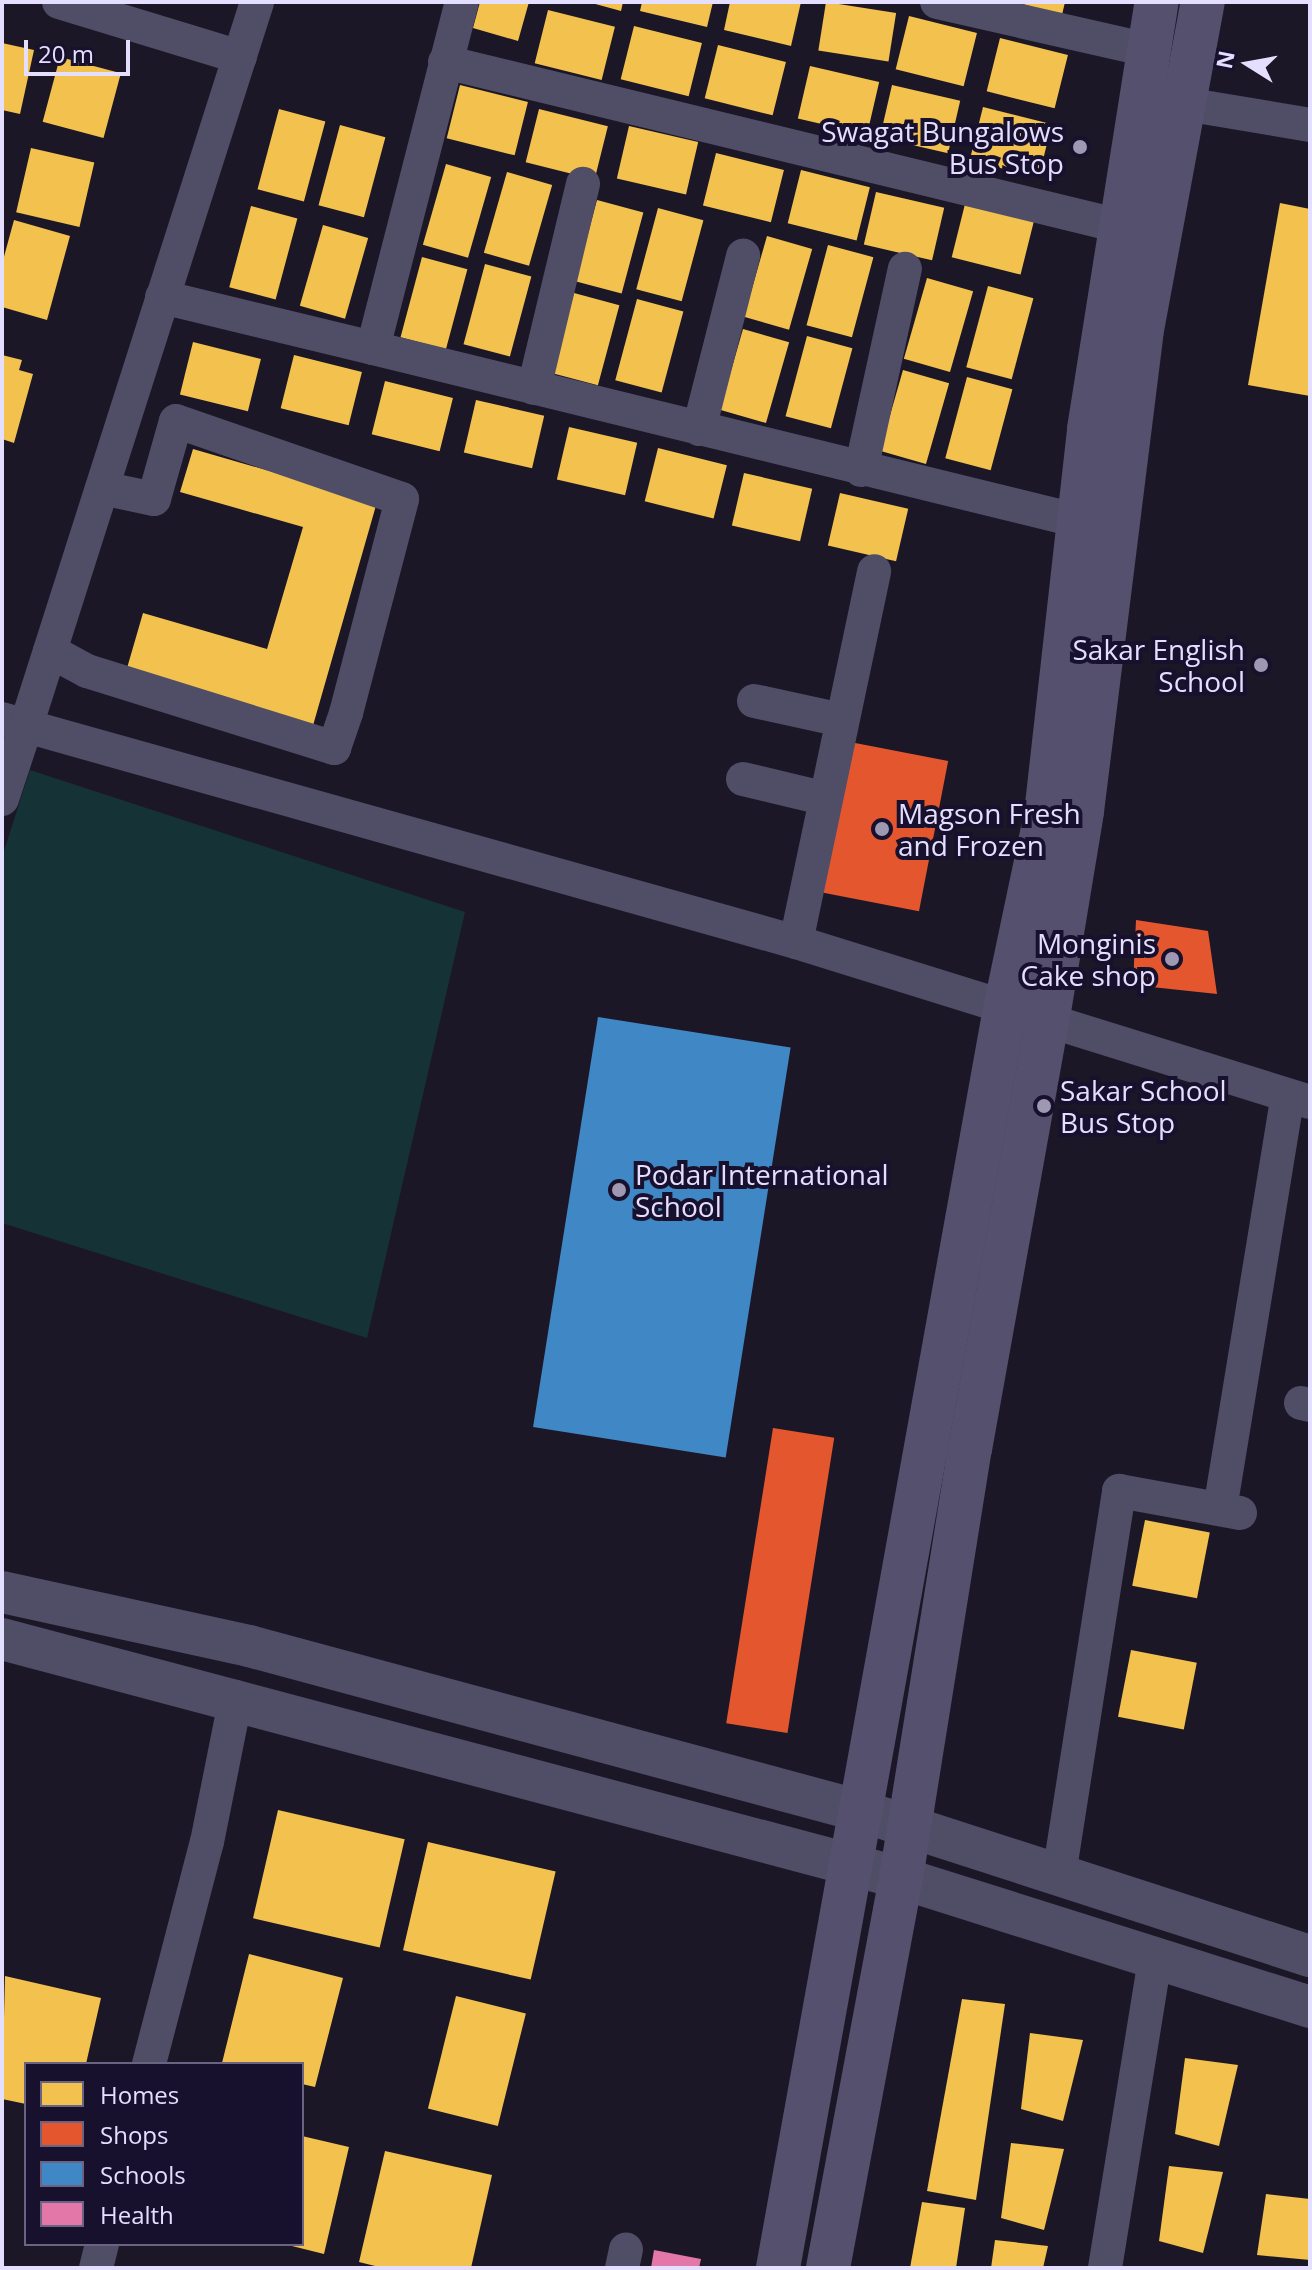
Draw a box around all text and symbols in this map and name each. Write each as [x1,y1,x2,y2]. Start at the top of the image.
scale bar [28,24,134,74]
north arrow [1208,24,1288,104]
text: 20 m [38,37,94,70]
text: N [1208,48,1241,71]
place label: Swagat Bungalows Bus Stop [821,114,1064,180]
marker: Swagat Bungalows Bus Stop [1071,138,1089,156]
place label: Sakar English School [1073,632,1245,698]
marker: Sakar English School [1252,656,1270,674]
place label: Magson Fresh and Frozen [898,796,1081,862]
marker: Magson Fresh and Frozen [873,820,891,838]
place label: Monginis Cake shop [1021,926,1156,992]
marker: Monginis Cake shop [1163,950,1181,968]
place label: Sakar School Bus Stop [1060,1073,1227,1139]
marker: Sakar School Bus Stop [1035,1097,1053,1115]
place label: Podar International School [635,1157,889,1223]
marker: Podar International School [610,1181,628,1199]
legend [24,2062,304,2246]
text: Homes [100,2078,179,2111]
text: Shops [100,2118,168,2151]
text: Schools [100,2158,186,2191]
text: Health [100,2198,174,2231]

